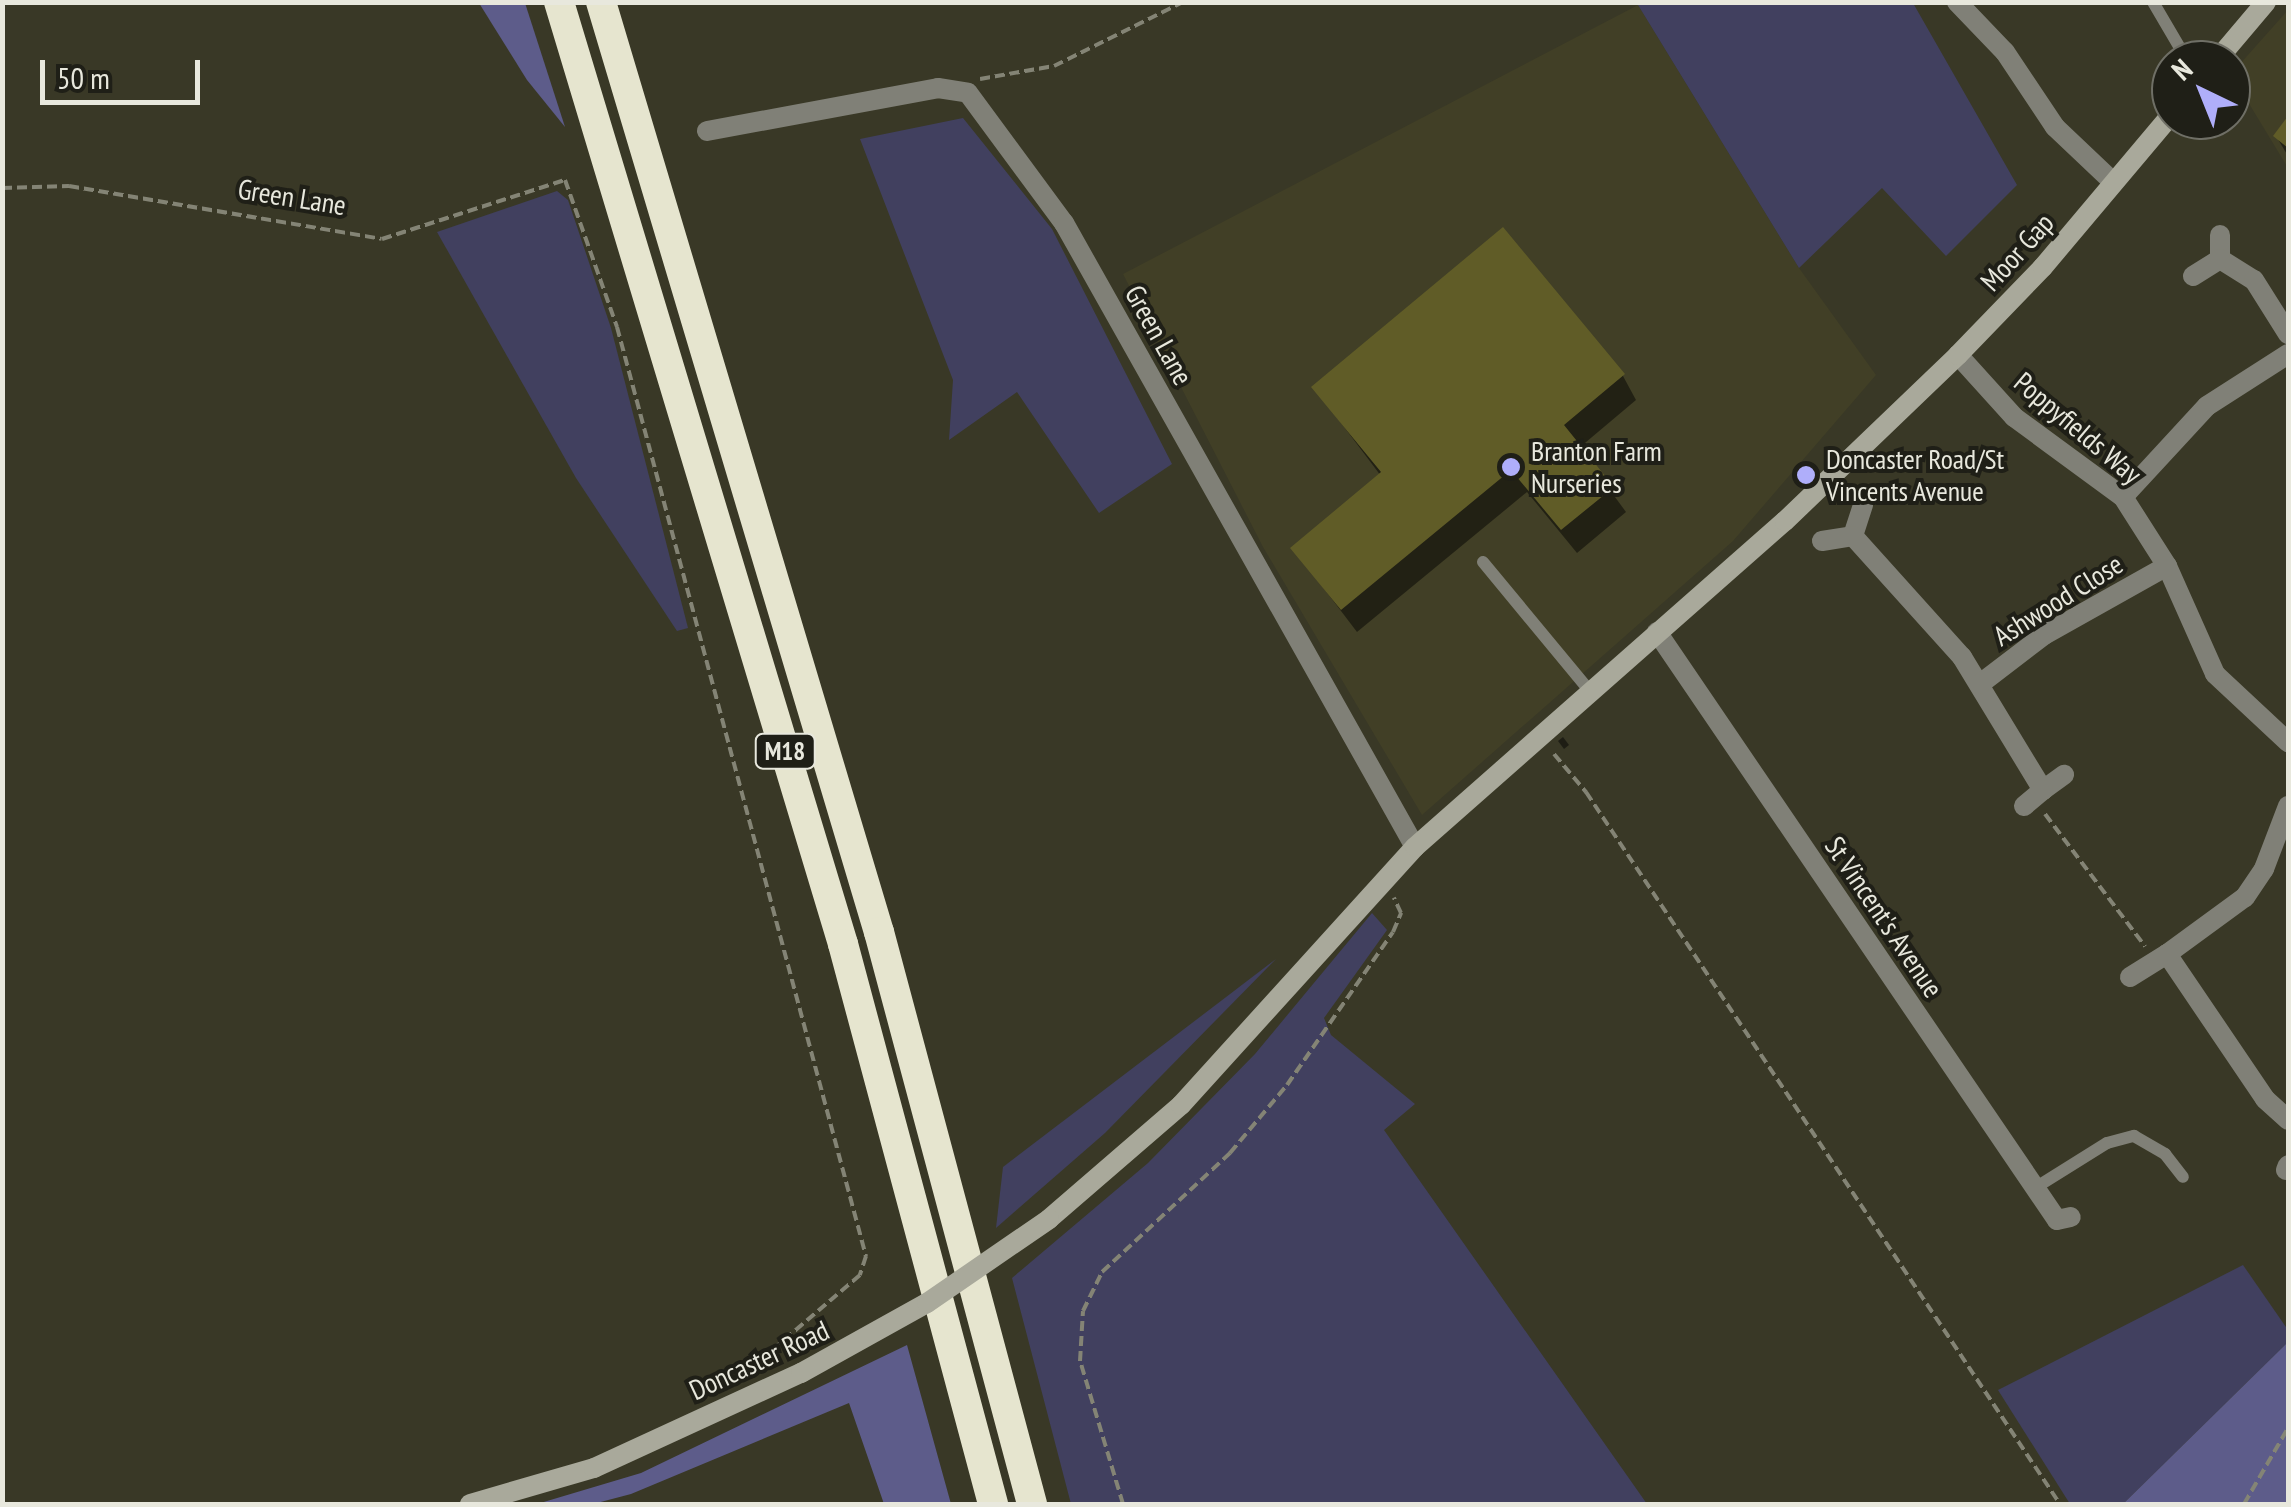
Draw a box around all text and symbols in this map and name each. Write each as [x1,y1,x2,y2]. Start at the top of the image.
scale bar [45,40,205,102]
north arrow [2151,40,2251,140]
text: N [2163,50,2200,88]
text: 50 m [57,58,110,97]
street label: Green Lane [236,172,348,222]
street label: Moor Gap [1973,206,2061,298]
street label: Green Lane [1118,279,1200,391]
street label: Poppyfields Way [2007,365,2149,491]
place label: Branton Farm Nurseries [1531,434,1662,500]
place label: Doncaster Road/St Vincents Avenue [1826,442,2004,508]
marker: Branton Farm Nurseries [1500,456,1522,478]
marker: Doncaster Road/St Vincents Avenue [1795,464,1817,486]
street label: Ashwood Close [1987,547,2129,653]
road number: M18 [752,731,818,771]
street label: St Vincent's Avenue [1818,830,1950,1004]
street label: Doncaster Road [684,1313,834,1407]

